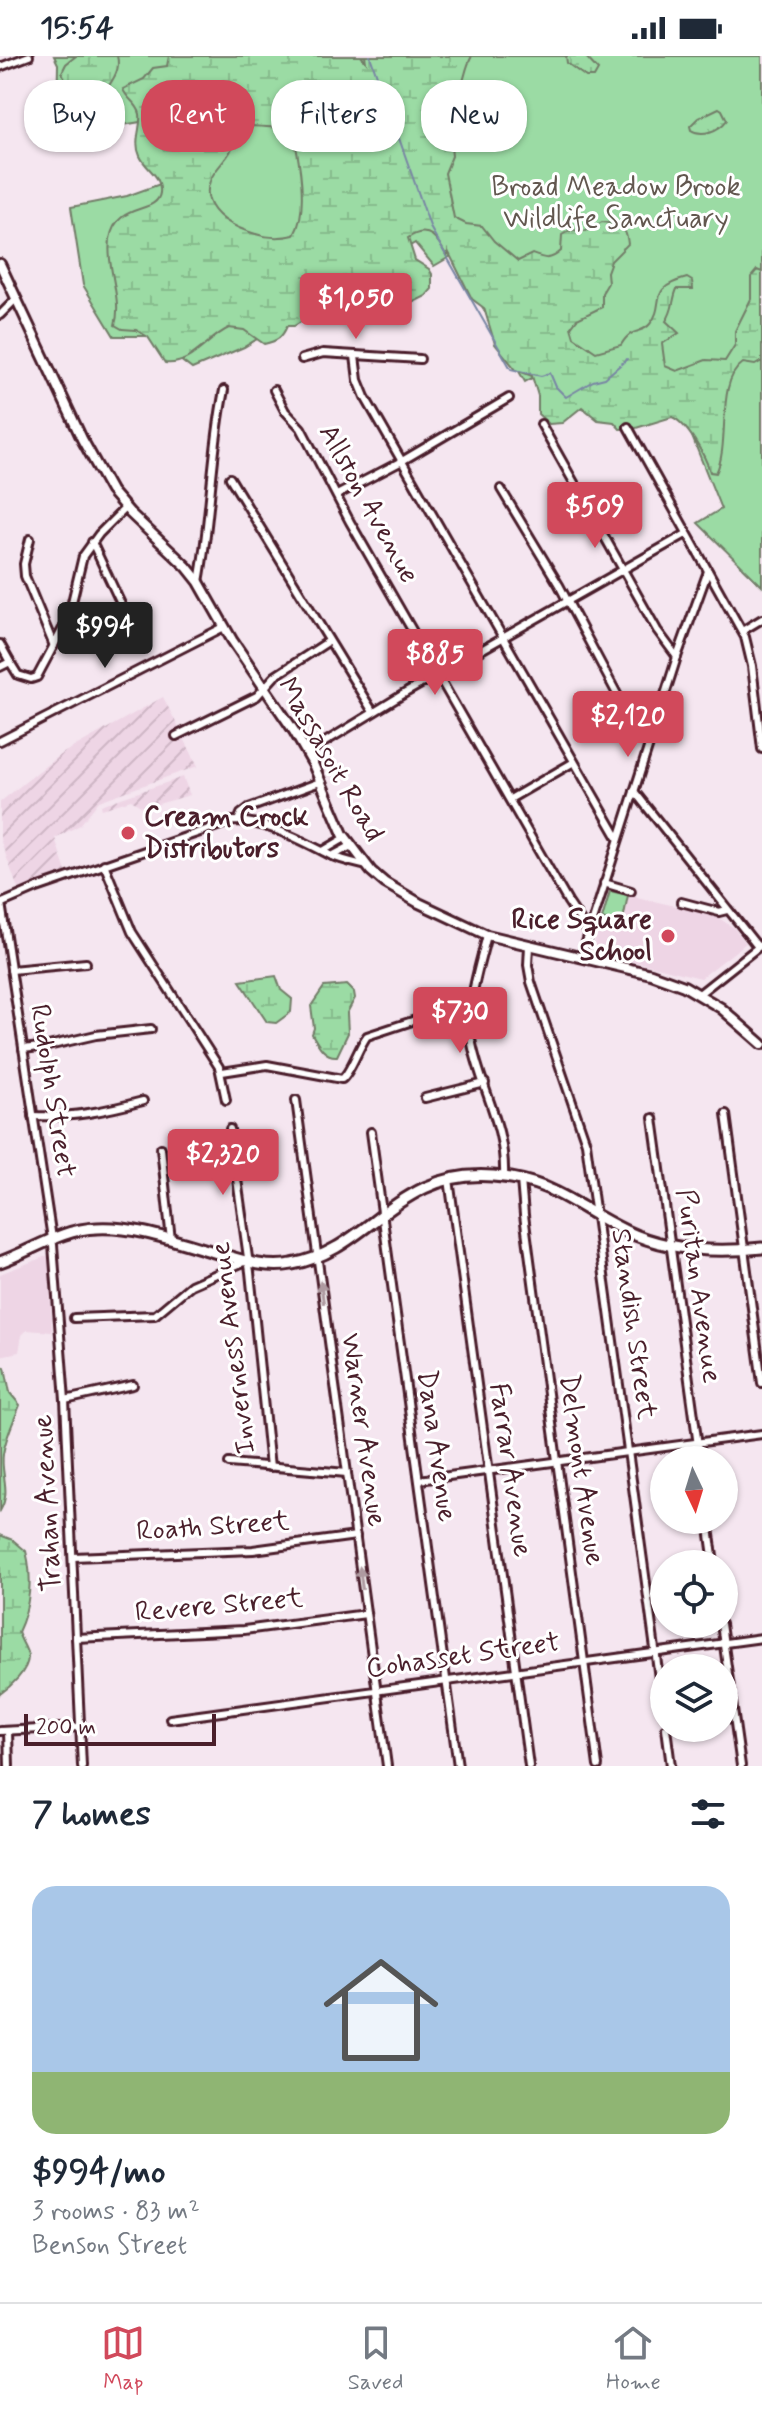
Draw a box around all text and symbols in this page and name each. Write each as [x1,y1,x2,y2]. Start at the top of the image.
text: 15:54 [40,9,114,48]
chip: Buy [24,80,125,152]
chip: Rent [141,80,255,152]
chip: Filters [271,80,405,152]
chip: New [421,80,527,152]
park label: Broad Meadow Brook Wildlife Sanctuary [491,169,741,238]
pin: $1,050 [291,273,421,341]
text: $1,050 [318,282,394,316]
street label: Allston Avenue [309,418,427,590]
pin: $509 [548,482,642,550]
text: $509 [565,491,625,525]
pin: $994 [58,602,152,670]
text: $994 [76,611,134,645]
pin: $885 [388,629,482,697]
text: $885 [406,638,464,672]
street label: Massasoit Road [268,671,392,849]
pin: $2,120 [563,691,693,759]
text: $2,120 [591,700,665,734]
place label: Cream Crock Distributors [144,799,309,868]
marker: Cream Crock Distributors [119,824,137,842]
place label: Rice Square School [512,902,652,971]
marker: Rice Square School [659,927,677,945]
pin: $730 [413,987,507,1055]
text: $730 [431,996,489,1030]
street label: Rudolph Street [20,1002,84,1180]
pin: $2,320 [158,1129,288,1197]
text: $2,320 [186,1138,260,1172]
street label: Puritan Avenue [666,1187,730,1385]
street label: Standish Street [601,1226,665,1422]
street label: Inverness Avenue [203,1240,265,1456]
one-way arrow [315,1280,328,1305]
street label: Warner Avenue [331,1331,395,1529]
street label: Dana Avenue [407,1368,465,1524]
street label: Delmont Avenue [549,1372,613,1568]
street label: Farrar Avenue [479,1381,541,1559]
street label: Trahan Avenue [25,1413,71,1593]
north arrow [650,1446,738,1534]
map controls [650,1446,738,1742]
street label: Roath Street [135,1503,291,1551]
button: locate [650,1550,738,1638]
one-way arrow [355,1565,368,1590]
street label: Revere Street [133,1580,305,1632]
street label: Cohasset Street [364,1624,562,1688]
button: layers [650,1654,738,1742]
scale bar [24,1710,216,1746]
text: 200 m [36,1714,96,1742]
text: 7 homes [32,1792,151,1837]
icon: filters [686,1792,730,1836]
icon: home [309,1938,453,2082]
text: $994/mo [32,2150,165,2195]
text: 3 rooms · 83 m² [32,2195,200,2229]
text: Benson Street [32,2229,187,2263]
tab: Map [101,2321,145,2397]
tab: Saved [348,2321,403,2397]
tab: Home [606,2321,661,2397]

